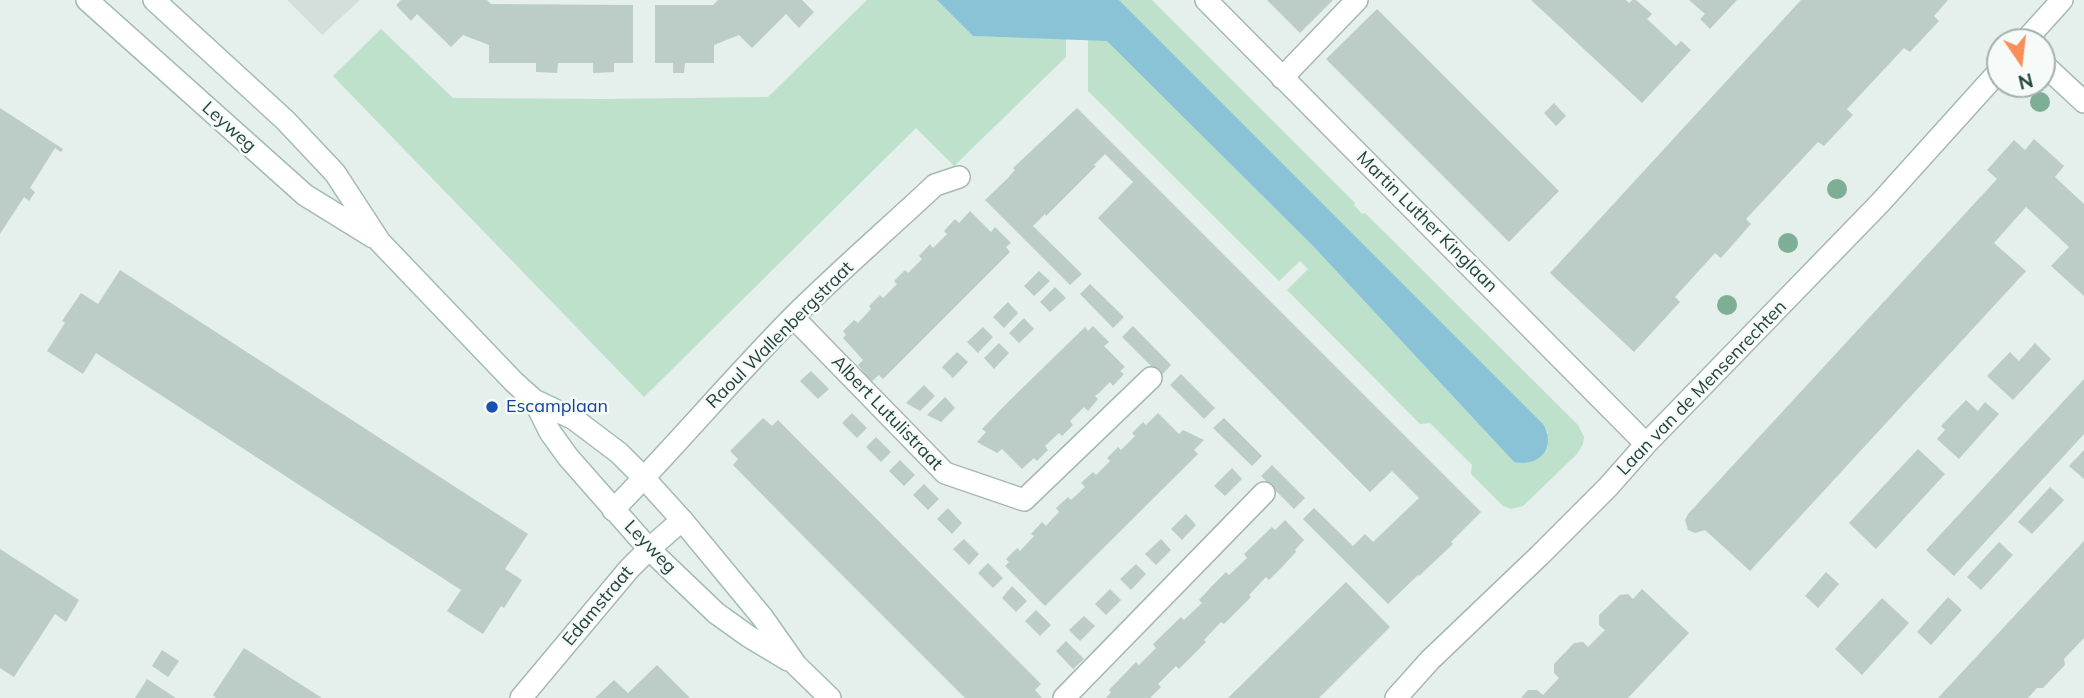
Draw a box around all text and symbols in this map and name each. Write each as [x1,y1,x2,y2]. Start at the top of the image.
north arrow [1986,28,2056,98]
text: N [2016,68,2035,95]
street label: Leyweg [198,97,260,157]
street label: Martin Luther Kinglaan [1352,147,1502,297]
street label: Raoul Wallenbergstraat [702,257,858,413]
street label: Laan van de Mensenrechten [1613,296,1791,480]
street label: Albert Lutulistraat [827,351,947,475]
place label: Escamplaan [506,396,608,418]
marker: Escamplaan [484,399,500,415]
street label: Leyweg [620,516,680,578]
street label: Edamstraat [558,562,638,650]

